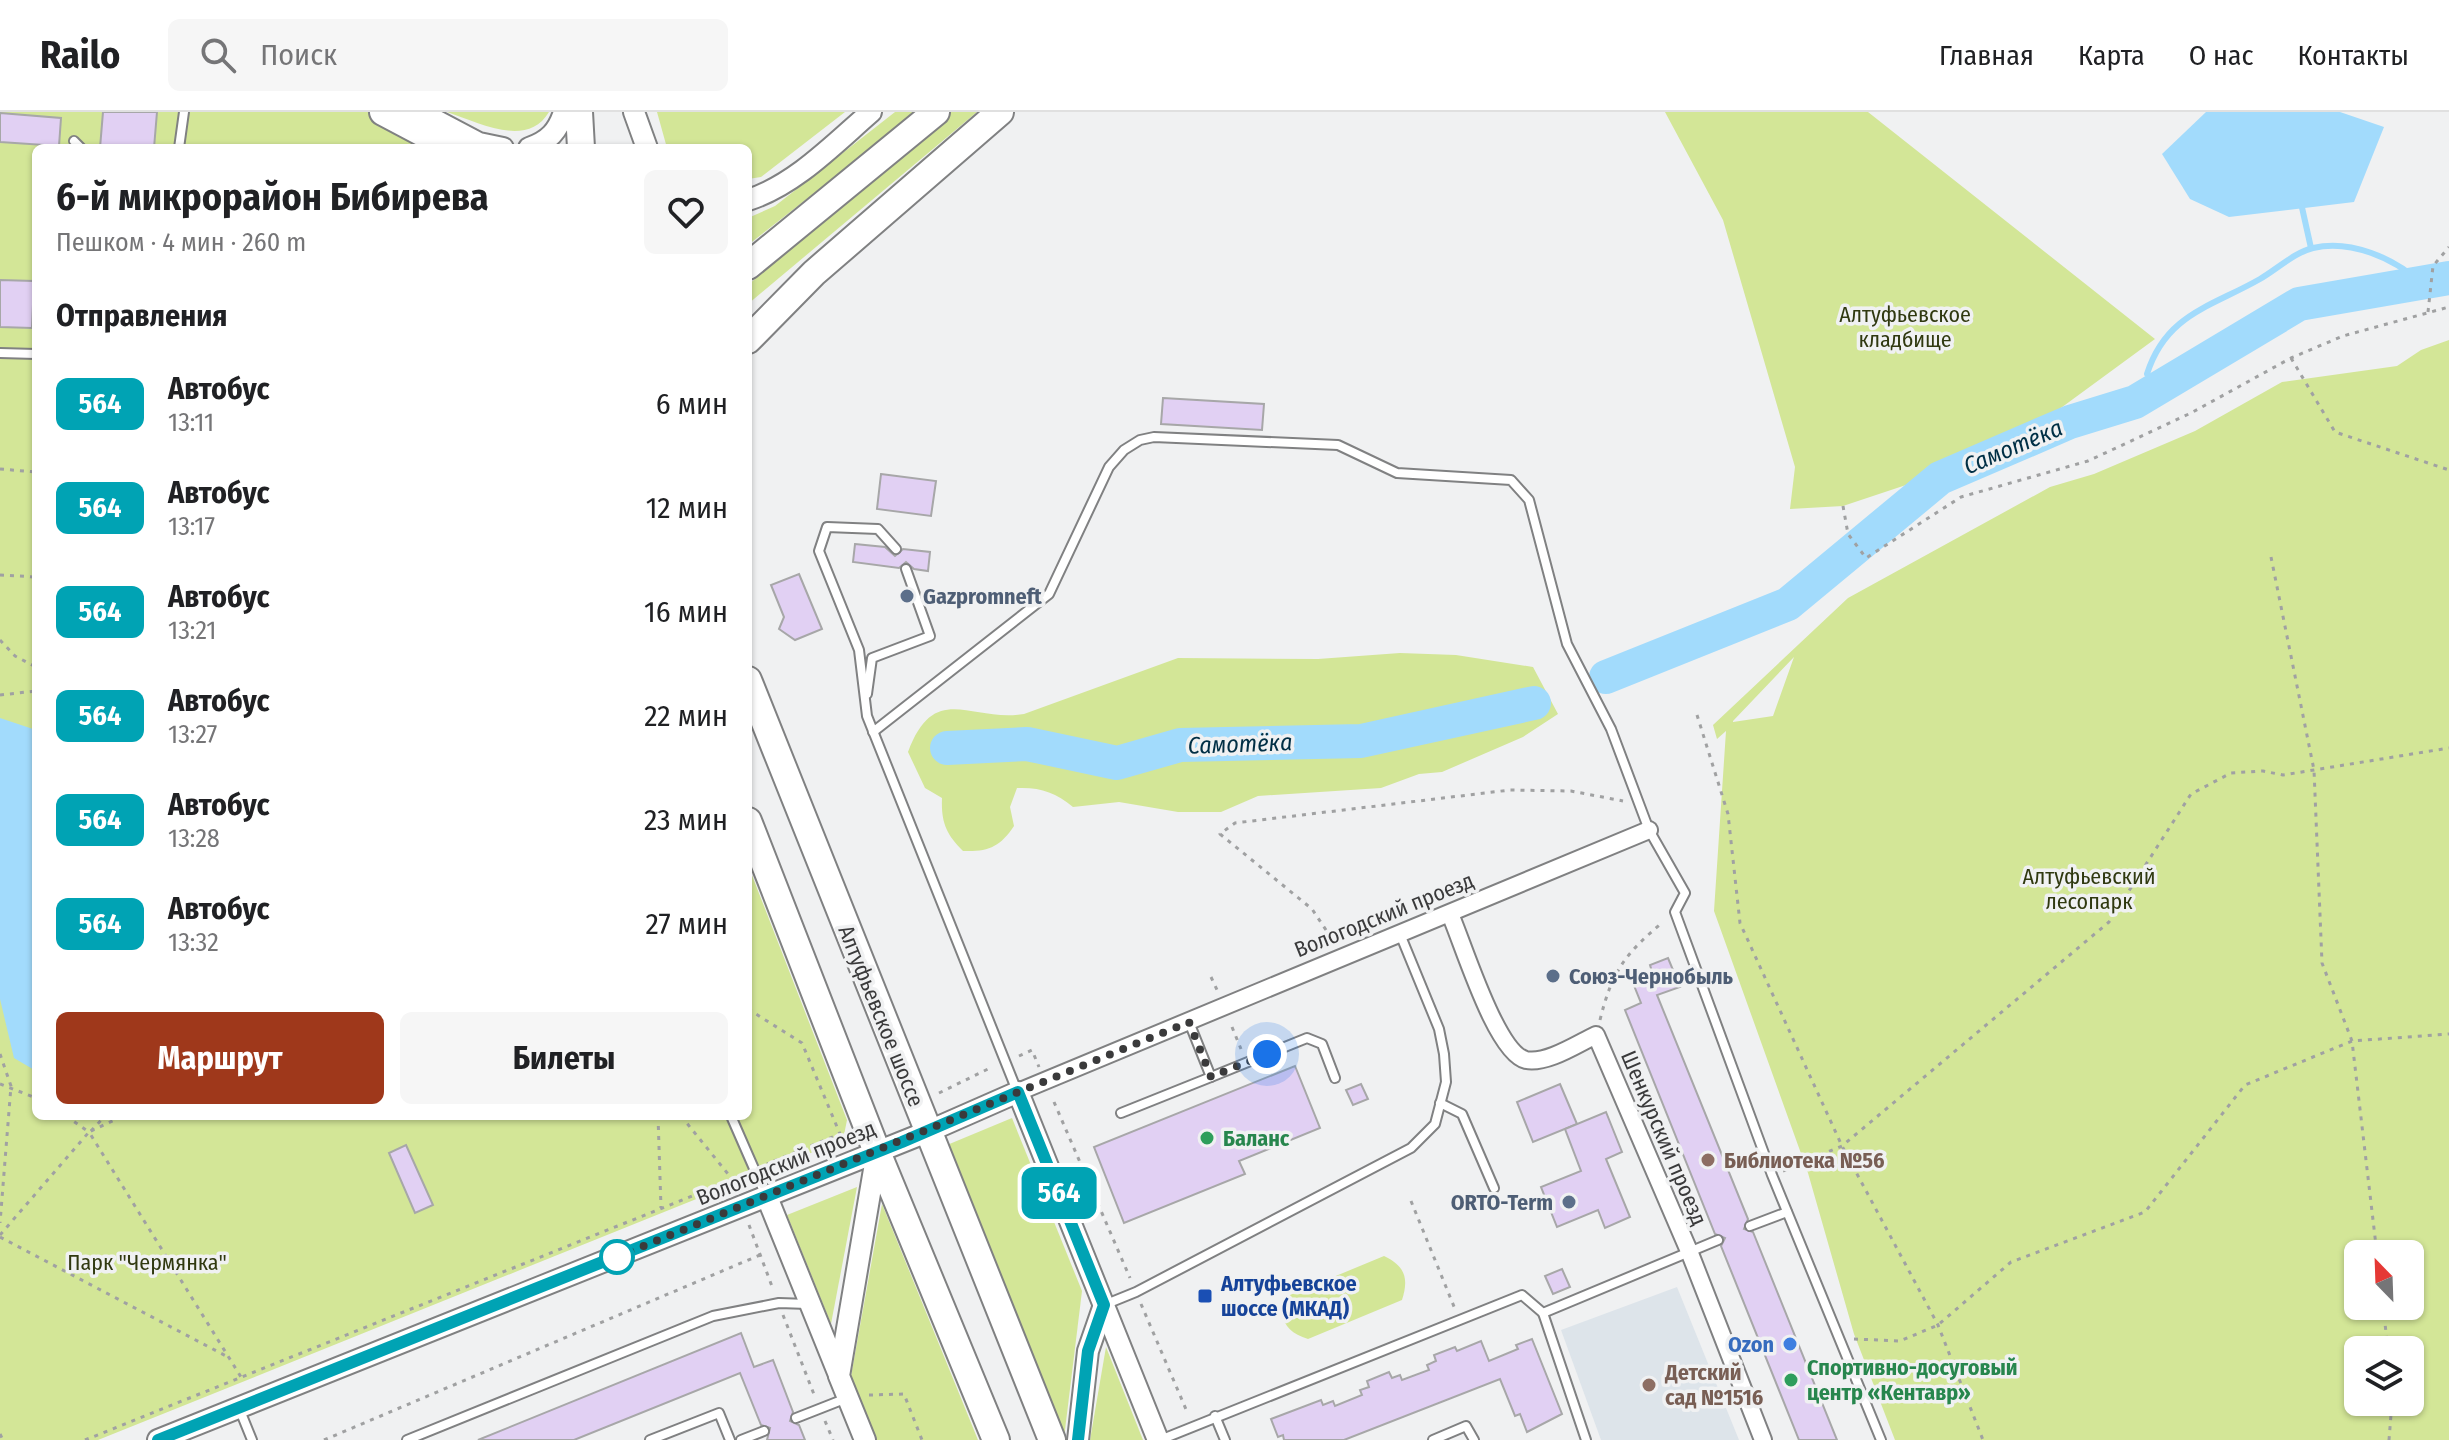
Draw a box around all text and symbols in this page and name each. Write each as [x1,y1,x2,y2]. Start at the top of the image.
search box [168,19,728,91]
text: Railo [40,32,120,78]
icon: search [196,33,240,77]
text: Поиск [260,37,337,73]
text: Главная [1939,39,2034,72]
text: Карта [2078,39,2145,72]
text: О нас [2189,39,2254,72]
text: Контакты [2298,39,2409,72]
button: heart [644,170,728,254]
text: 6-й микрорайон Бибирева [56,174,489,220]
text: Пешком · 4 мин · 260 m [56,227,306,258]
text: Отправления [56,298,227,334]
park label: Алтуфьевское кладбище [1839,301,1971,353]
text: Автобус [168,371,270,407]
text: 6 мин [656,386,728,422]
text: 564 [79,387,121,420]
text: 13:11 [168,407,214,438]
water label: Самотёка [1959,414,2067,480]
text: Автобус [168,475,270,511]
text: 12 мин [646,490,728,526]
text: 564 [79,491,121,524]
text: 13:17 [168,511,215,542]
text: Автобус [168,579,270,615]
place label: Gazpromneft [923,583,1042,610]
marker: Gazpromneft [898,587,916,605]
text: 16 мин [644,594,728,630]
text: 564 [79,595,121,628]
text: 13:21 [168,615,216,646]
text: Автобус [168,683,270,719]
text: 22 мин [644,698,728,734]
text: 564 [79,699,121,732]
text: 13:27 [168,719,217,750]
water label: Самотёка [1187,728,1293,760]
text: Автобус [168,787,270,823]
text: 23 мин [644,802,728,838]
text: 564 [79,803,121,836]
text: 13:28 [168,823,220,854]
park label: Алтуфьевский лесопарк [2022,863,2156,915]
street label: Вологодский проезд [1290,867,1478,963]
text: Автобус [168,891,270,927]
text: 27 мин [645,906,728,942]
text: 564 [79,907,121,940]
street label: Алтуфьевское шоссе [832,921,930,1111]
text: 13:32 [168,927,219,958]
place label: Союз-Чернобыль [1569,963,1734,990]
marker: Союз-Чернобыль [1544,967,1562,985]
button: Маршрут [56,1012,384,1104]
button: Билеты [400,1012,728,1104]
your location [1247,1034,1287,1074]
street label: Шенкурский проезд [1615,1047,1713,1229]
street label: Вологодский проезд [692,1115,880,1211]
place label: Баланс [1223,1125,1290,1152]
marker: Баланс [1198,1129,1216,1147]
place label: Библиотека №56 [1724,1147,1884,1174]
marker: Библиотека №56 [1699,1151,1717,1169]
line badge: 564 [1013,1167,1105,1219]
text: 564 [1038,1176,1080,1209]
place label: ORTO-Term [1451,1189,1553,1216]
marker: ORTO-Term [1560,1193,1578,1211]
unlabelled marker [600,1240,634,1274]
north arrow [2344,1240,2424,1320]
map controls [2344,1240,2424,1416]
park label: Парк "Чермянка" [67,1249,227,1276]
place label: Алтуфьевское шоссе (МКАД) [1220,1270,1357,1322]
marker: Алтуфьевское шоссе (МКАД) [1196,1287,1214,1305]
place label: Ozon [1728,1331,1774,1358]
marker: Ozon [1781,1335,1799,1353]
button: layers [2344,1336,2424,1416]
place label: Спортивно-досуговый центр «Кентавр» [1807,1354,2018,1406]
place label: Детский сад №1516 [1664,1359,1763,1411]
marker: Спортивно-досуговый центр «Кентавр» [1782,1371,1800,1389]
marker: Детский сад №1516 [1640,1376,1658,1394]

